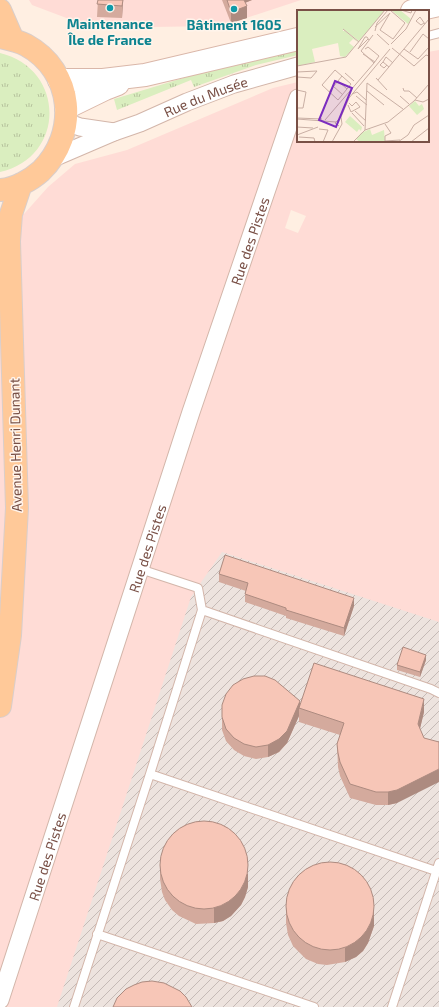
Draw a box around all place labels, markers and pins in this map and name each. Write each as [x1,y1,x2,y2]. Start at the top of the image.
marker: Maintenance Île de France [105,3,115,13]
marker: Bâtiment 1605 [229,4,239,14]
place label: Maintenance Île de France [67,15,153,48]
place label: Bâtiment 1605 [187,16,282,33]

